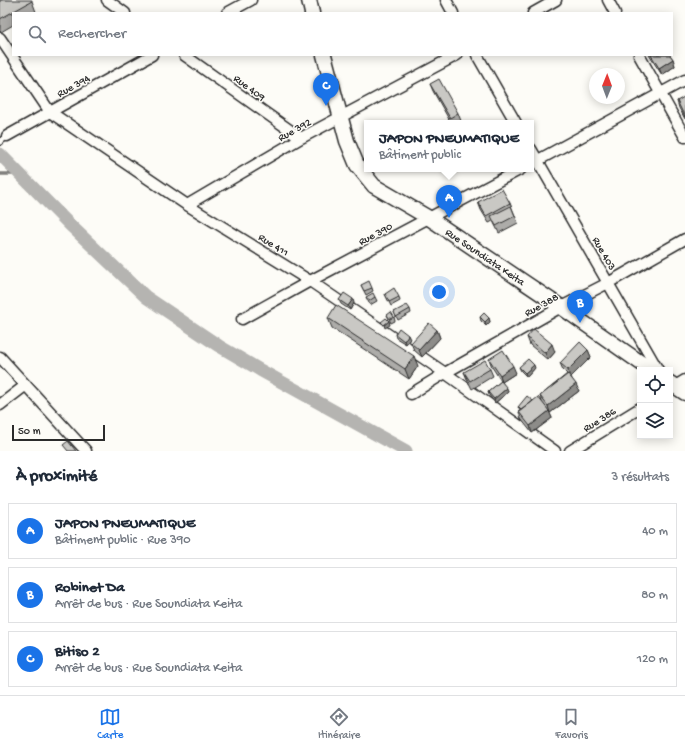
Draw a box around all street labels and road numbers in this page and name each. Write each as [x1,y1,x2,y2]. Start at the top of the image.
street label: Rue 394 [55,72,93,101]
street label: Rue 409 [231,73,267,104]
street label: Rue 392 [276,117,314,145]
street label: Rue 390 [357,221,395,249]
street label: Rue Soundiata Keita [442,227,527,289]
street label: Rue 411 [256,232,290,260]
street label: Rue 403 [589,235,618,273]
street label: Rue 388 [523,292,561,320]
street label: Rue 386 [581,406,619,435]

